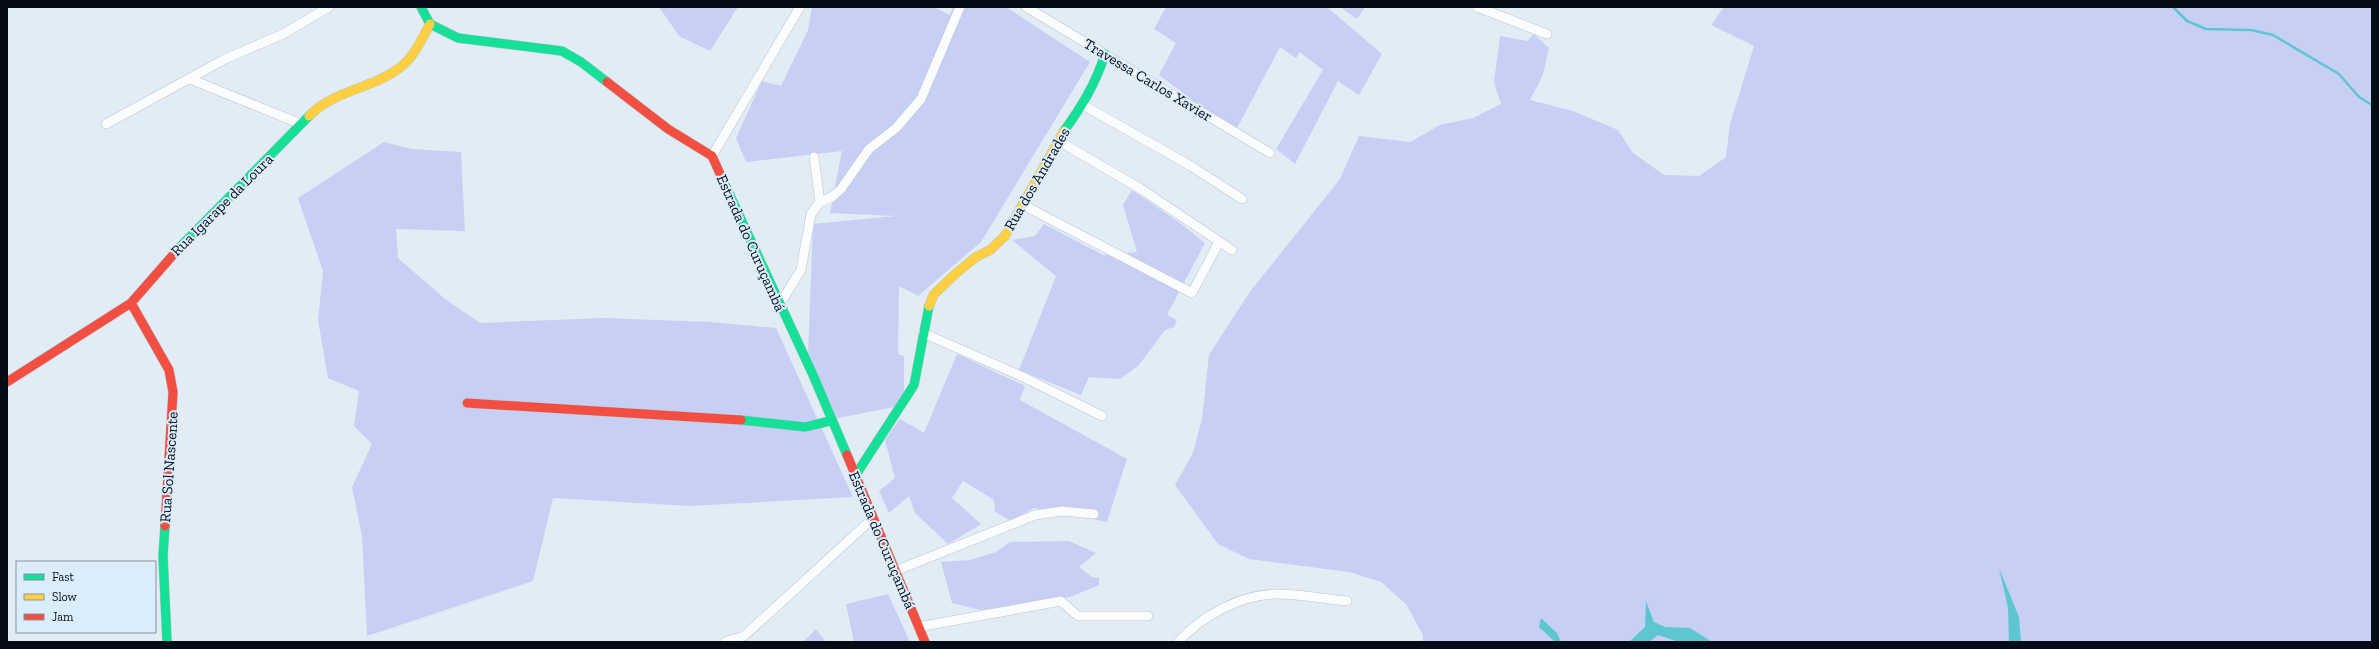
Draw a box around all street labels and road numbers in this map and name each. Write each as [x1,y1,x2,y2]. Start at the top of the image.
street label: Travessa Carlos Xavier [1080,35,1216,125]
street label: Rua dos Andrades [1000,124,1074,234]
street label: Rua Igarape da Loura [167,150,277,260]
street label: Estrada do Curuçambá [713,172,789,314]
street label: Rua Sol Nascente [156,411,182,523]
street label: Estrada do Curuçambá [845,468,919,612]

